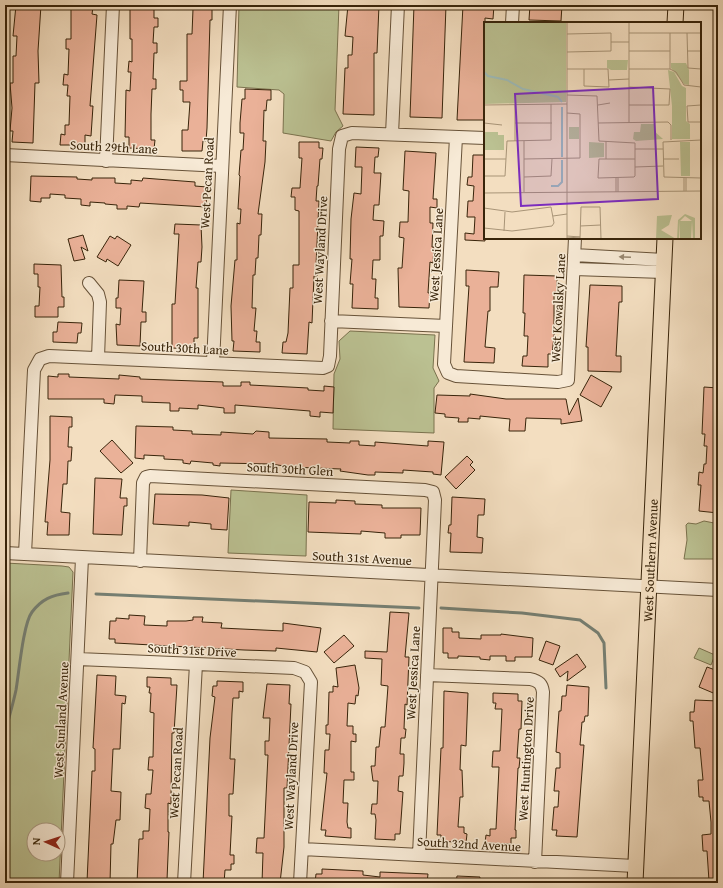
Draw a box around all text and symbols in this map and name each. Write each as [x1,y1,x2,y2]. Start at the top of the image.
inset map [484,22,701,239]
street label: South 29th Lane [70,135,158,159]
street label: West Pecan Road [195,137,219,229]
street label: West Wayland Drive [308,195,332,305]
street label: West Jessica Lane [424,208,448,302]
street label: West Kowalsky Lane [546,253,570,363]
one-way arrow [619,254,631,261]
street label: South 30th Lane [141,336,229,360]
street label: South 30th Glen [246,457,335,481]
street label: West Southern Avenue [638,499,662,622]
street label: South 31st Avenue [312,546,412,570]
street label: West Jessica Lane [401,626,425,720]
street label: South 31st Drive [147,638,237,662]
street label: West Sunland Avenue [48,661,74,779]
street label: West Huntington Drive [513,696,539,822]
street label: West Wayland Drive [279,721,303,831]
street label: West Pecan Road [164,727,188,819]
north arrow [26,822,66,862]
street label: South 32nd Avenue [416,832,522,856]
text: N [28,837,44,846]

